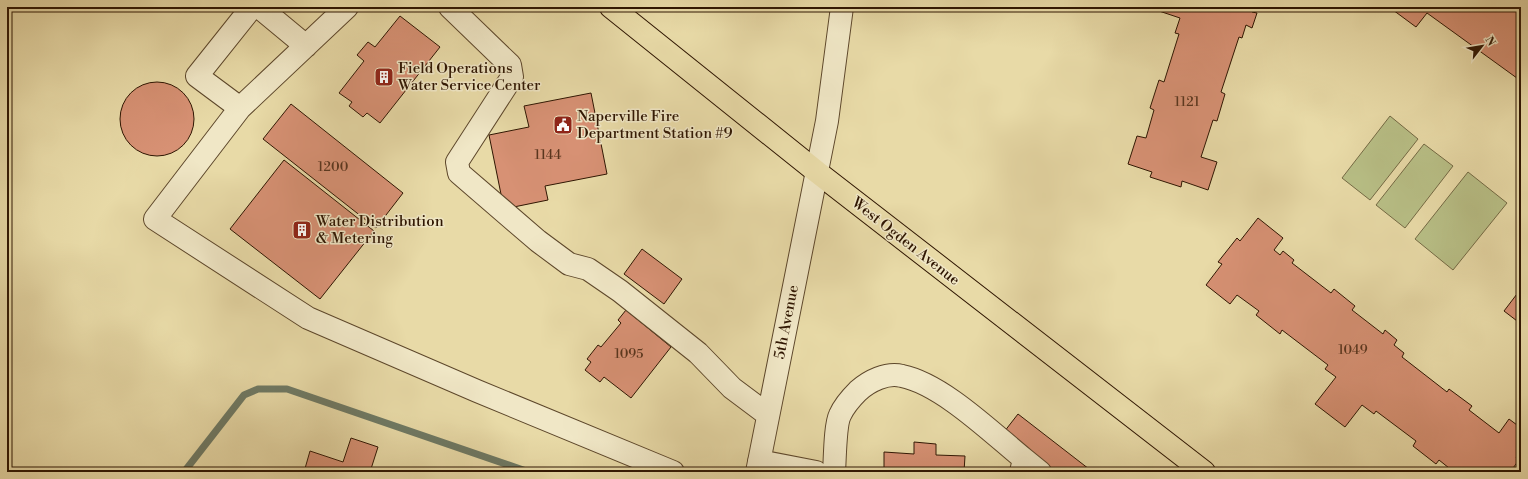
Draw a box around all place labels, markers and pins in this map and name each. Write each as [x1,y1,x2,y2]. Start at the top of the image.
place label: Field Operations Water Service Center [397,59,541,95]
building icon: Field Operations Water Service Center [373,66,395,88]
place label: Naperville Fire Department Station #9 [577,107,733,143]
public building icon: Naperville Fire Department Station #9 [552,114,574,136]
place label: Water Distribution & Metering [315,212,444,248]
building icon: Water Distribution & Metering [291,219,313,241]

